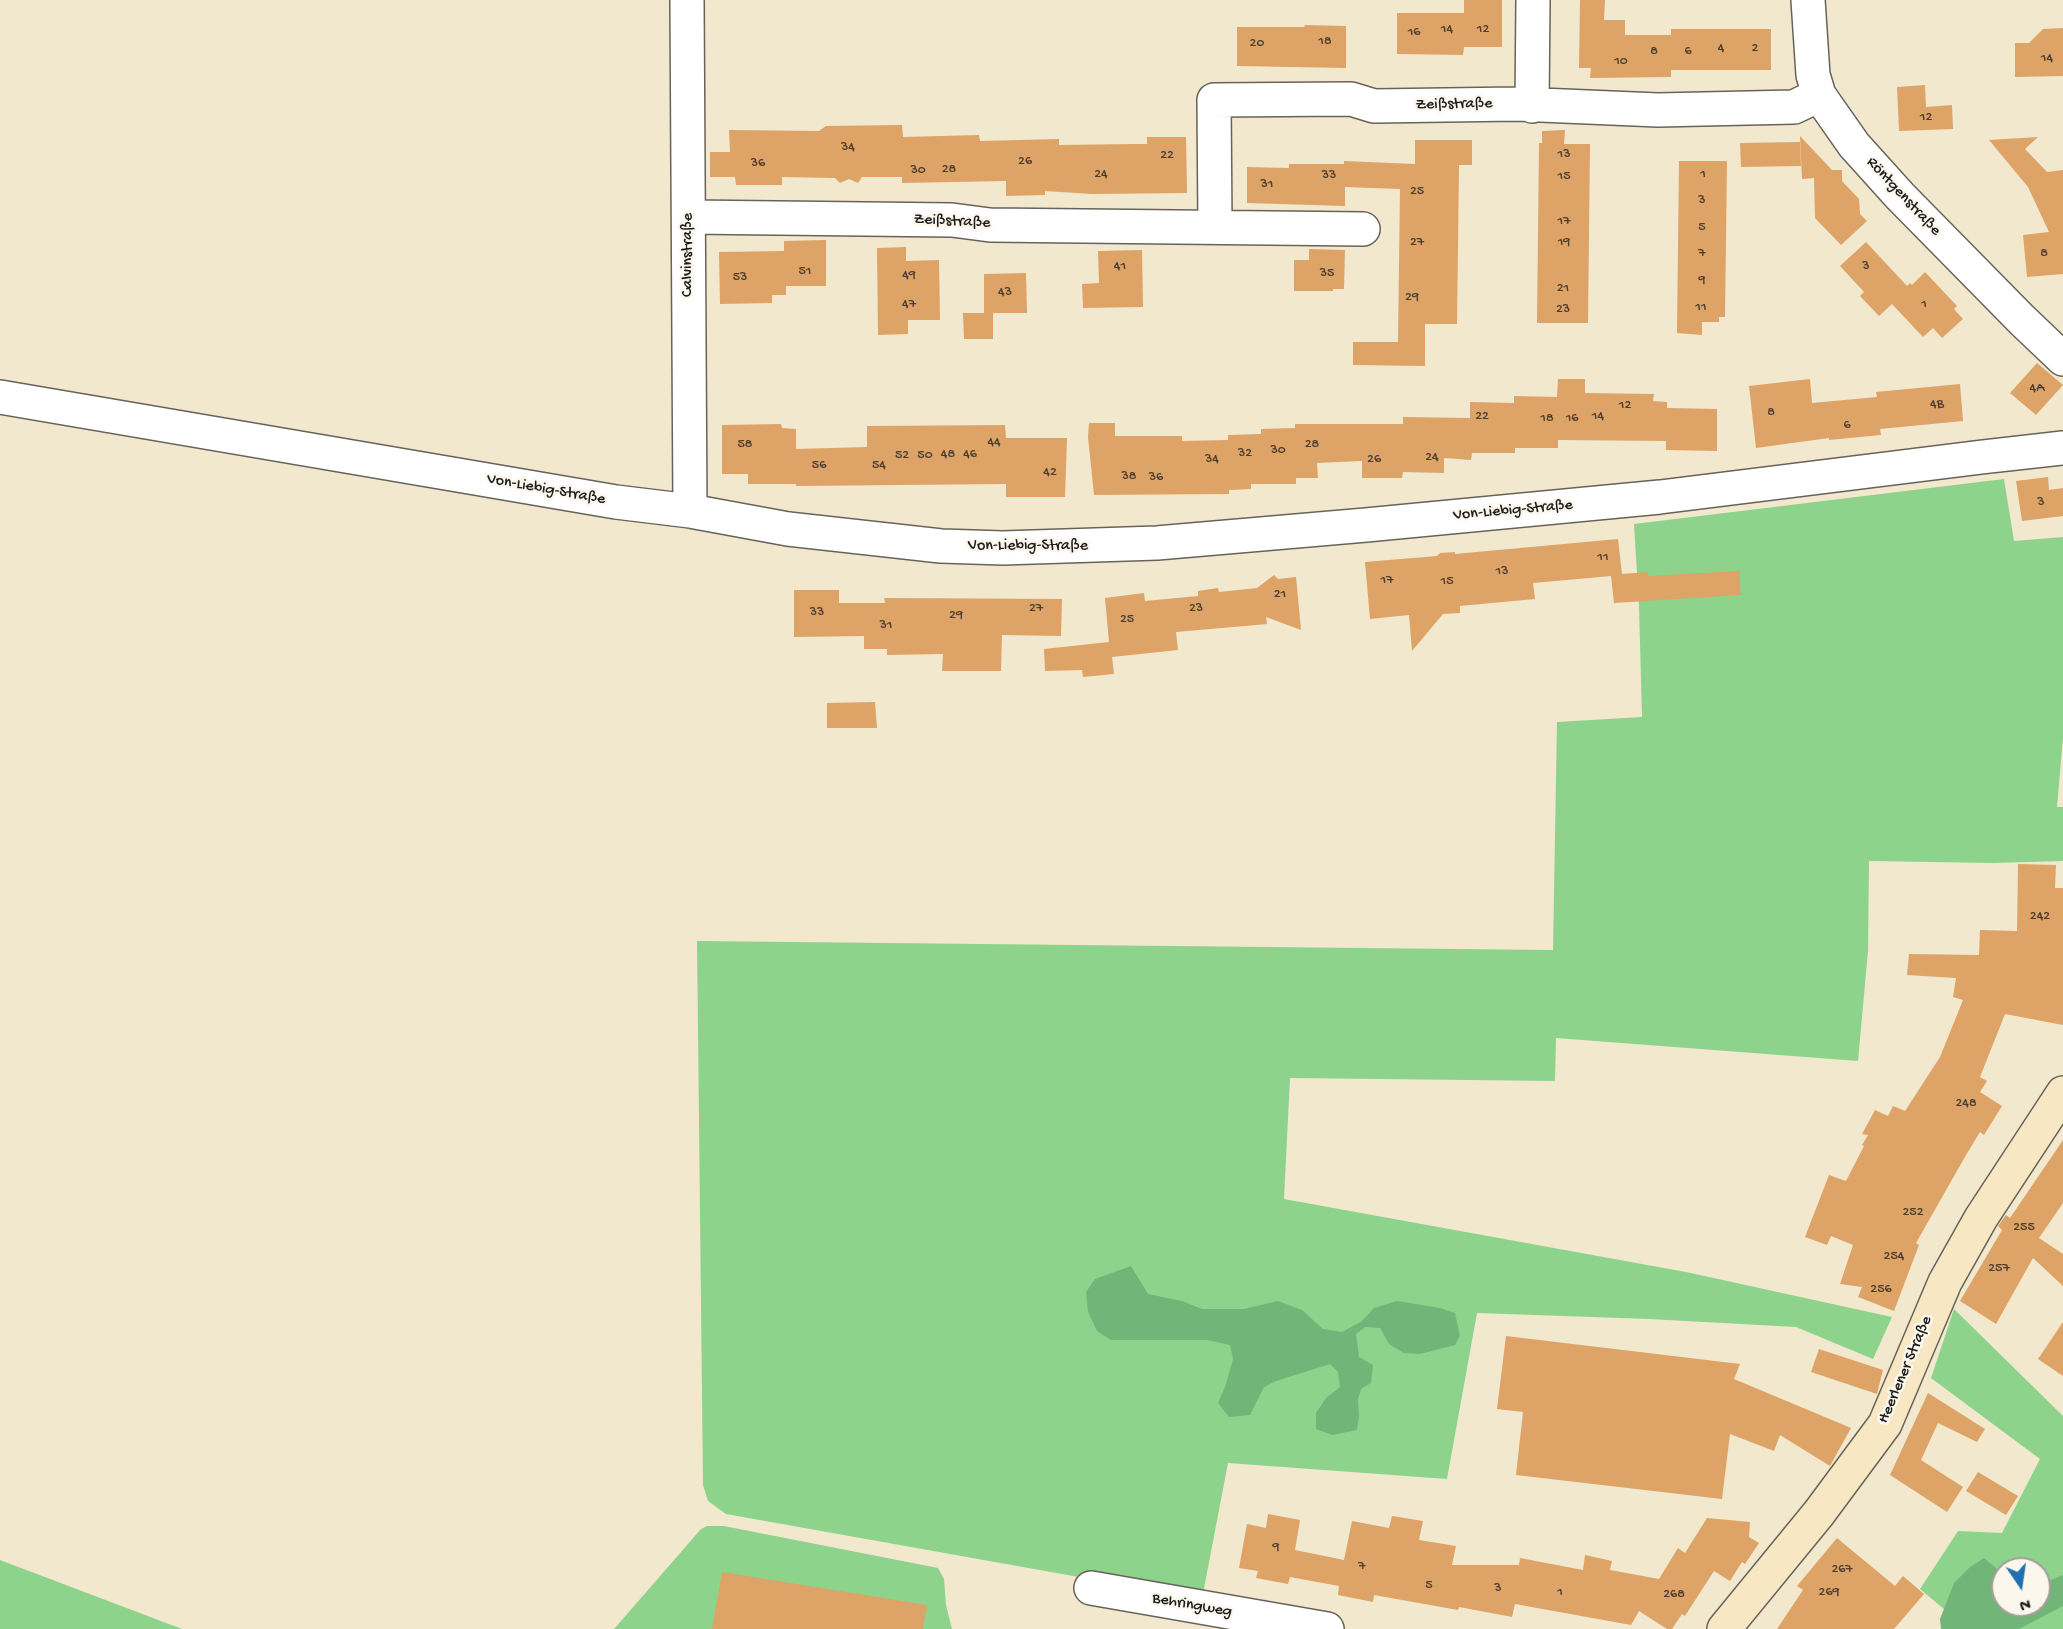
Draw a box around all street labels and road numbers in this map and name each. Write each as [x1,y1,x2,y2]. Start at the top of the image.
street label: Zeißstraße [1415,95,1493,115]
street label: Röntgenstraße [1862,154,1944,240]
street label: Zeißstraße [913,210,991,234]
street label: Calvinstraße [679,213,699,297]
street label: Von-Liebig-Straße [485,470,607,510]
street label: Von-Liebig-Straße [1452,496,1574,526]
street label: Von-Liebig-Straße [968,537,1088,557]
street label: Heerlener Straße [1875,1313,1937,1427]
street label: Behringweg [1151,1590,1233,1622]

